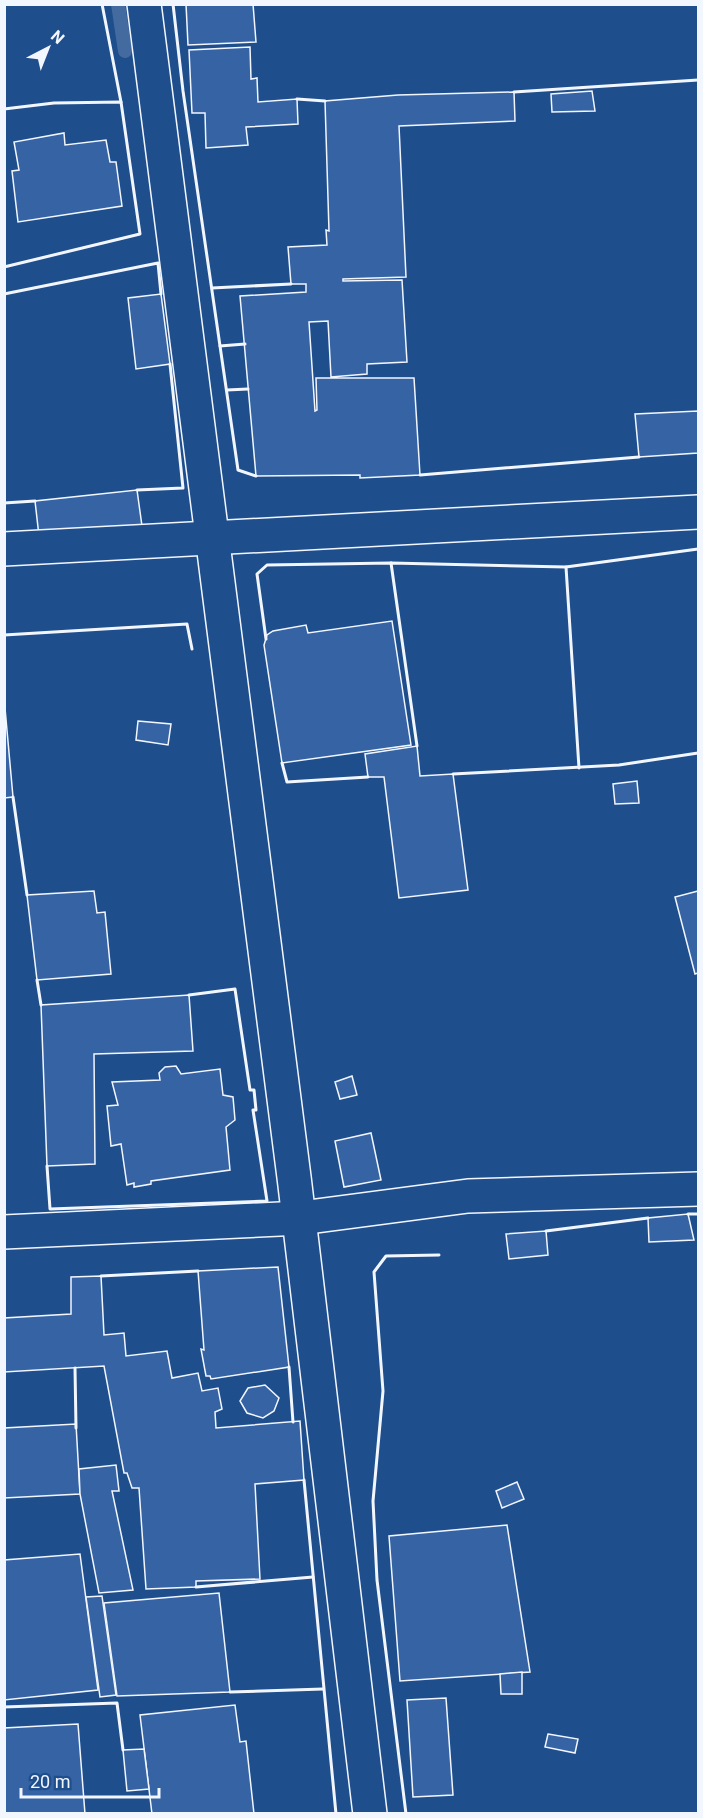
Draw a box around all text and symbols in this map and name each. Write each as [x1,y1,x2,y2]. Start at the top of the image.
north arrow [18,18,78,78]
text: N [47,26,68,48]
scale bar [21,1761,159,1799]
text: 20 m [30,1771,70,1792]

